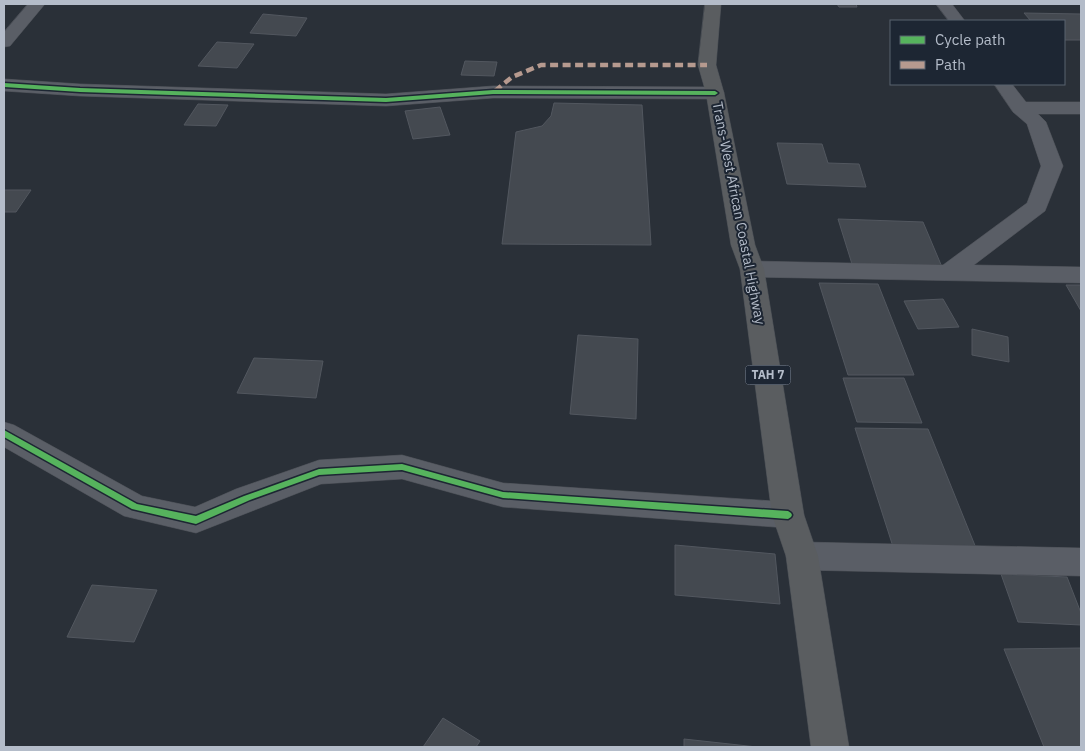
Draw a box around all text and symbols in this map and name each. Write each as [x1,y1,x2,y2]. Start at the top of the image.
legend [890,20,1065,85]
text: Cycle path [935,30,1006,49]
text: Path [935,55,966,74]
street label: Trans-West African Coastal Highway [709,100,769,326]
road number: TAH 7 [746,366,790,384]

